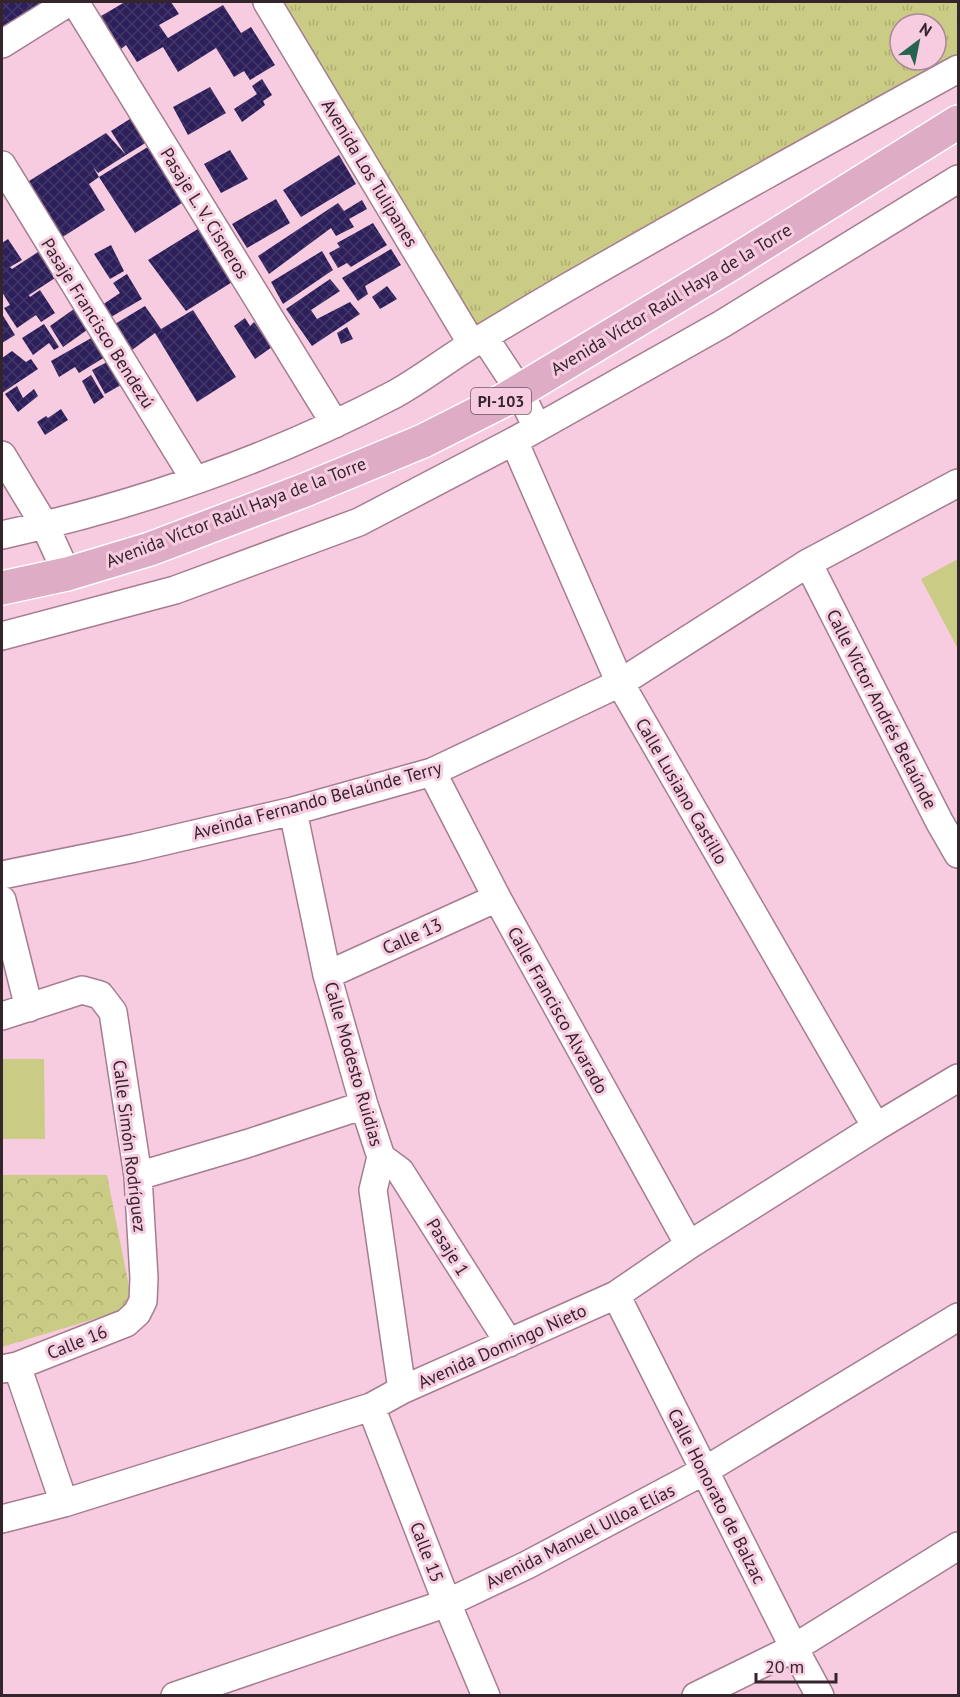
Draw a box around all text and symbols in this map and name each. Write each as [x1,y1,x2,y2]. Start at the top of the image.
north arrow [888,12,948,72]
text: N [916,18,936,41]
street label: Avenida Los Tulipanes [317,95,423,251]
street label: Pasaje L. V. Cisneros [155,143,255,283]
street label: Avenida Víctor Raúl Haya de la Torre [546,218,796,380]
street label: Pasaje Francisco Bendezú [36,234,160,412]
road number: PI-103 [471,388,531,414]
street label: Avenida Víctor Raúl Haya de la Torre [103,452,369,572]
street label: Calle Víctor Andrés Belaúnde [822,605,942,813]
street label: Calle Lusiano Castillo [631,714,733,868]
street label: Aveinda Fernando Belaúnde Terry [190,755,445,844]
street label: Calle 13 [379,913,445,959]
street label: Calle Francisco Alvarado [503,922,613,1098]
street label: Calle Modesto Ruidias [320,979,388,1149]
street label: Calle Simón Rodríguez [108,1059,152,1233]
street label: Pasaje 1 [421,1214,475,1280]
street label: Avenida Domingo Nieto [414,1298,590,1394]
street label: Calle 16 [43,1320,111,1364]
street label: Calle Honorato de Balzac [663,1405,771,1587]
street label: Avenida Manuel Ulloa Elías [481,1478,679,1594]
street label: Calle 15 [405,1518,449,1586]
scale bar [756,1646,836,1684]
text: 20 m [765,1655,804,1678]

